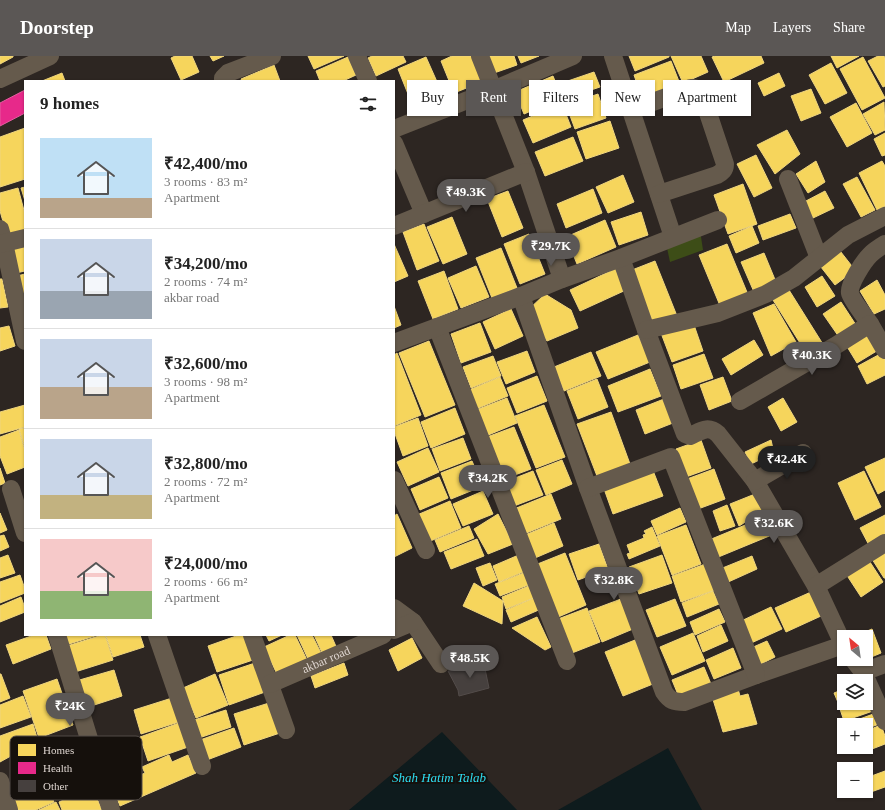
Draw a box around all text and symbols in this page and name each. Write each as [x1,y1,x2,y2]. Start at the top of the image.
text: Doorstep [20,17,94,38]
text: Map [725,20,751,35]
text: Layers [773,20,811,35]
text: Share [833,20,865,35]
chip: Buy [407,80,458,116]
chip: Rent [466,80,521,116]
chip: Filters [529,80,593,116]
chip: New [601,80,655,116]
chip: Apartment [663,80,751,116]
icon: filters [357,93,379,115]
text: 9 homes [40,94,99,113]
icon: home [72,154,120,202]
text: ₹42,400/mo [164,154,248,173]
text: 3 rooms · 83 m² [164,174,247,189]
pin: ₹49.3K [433,179,499,213]
text: ₹49.3K [446,184,486,199]
text: Apartment [164,190,220,205]
pin: ₹29.7K [518,233,584,267]
text: ₹29.7K [531,238,571,253]
text: ₹34,200/mo [164,254,248,273]
icon: home [72,255,120,303]
text: 2 rooms · 74 m² [164,274,247,289]
text: akbar road [164,290,219,305]
pin: ₹40.3K [779,342,845,376]
text: ₹40.3K [792,347,832,362]
text: ₹32,600/mo [164,354,248,373]
icon: home [72,355,120,403]
text: 3 rooms · 98 m² [164,374,247,389]
text: Apartment [164,390,220,405]
pin: ₹42.4K [754,446,820,480]
text: ₹42.4K [767,451,807,466]
text: ₹32,800/mo [164,454,248,473]
icon: home [72,455,120,503]
pin: ₹34.2K [455,465,521,499]
text: ₹34.2K [468,470,508,485]
text: 2 rooms · 72 m² [164,474,247,489]
text: Apartment [164,490,220,505]
pin: ₹32.6K [741,510,807,544]
text: ₹32.6K [754,515,794,530]
text: ₹24,000/mo [164,554,248,573]
icon: home [72,555,120,603]
pin: ₹32.8K [581,567,647,601]
text: ₹32.8K [594,572,634,587]
text: 2 rooms · 66 m² [164,574,247,589]
text: Apartment [164,590,220,605]
north arrow [837,630,873,666]
map controls [837,630,873,798]
street label: akbar road [300,643,352,676]
pin: ₹48.5K [437,645,503,679]
text: ₹48.5K [450,650,490,665]
button: layers [837,674,873,710]
pin: ₹24K [46,693,94,727]
text: ₹24K [55,698,85,713]
button: + [837,718,873,754]
legend [10,736,142,800]
text: Homes [43,744,74,756]
text: Health [43,762,73,774]
button: − [837,762,873,798]
water label: Shah Hatim Talab [392,770,487,785]
text: Other [43,780,68,792]

